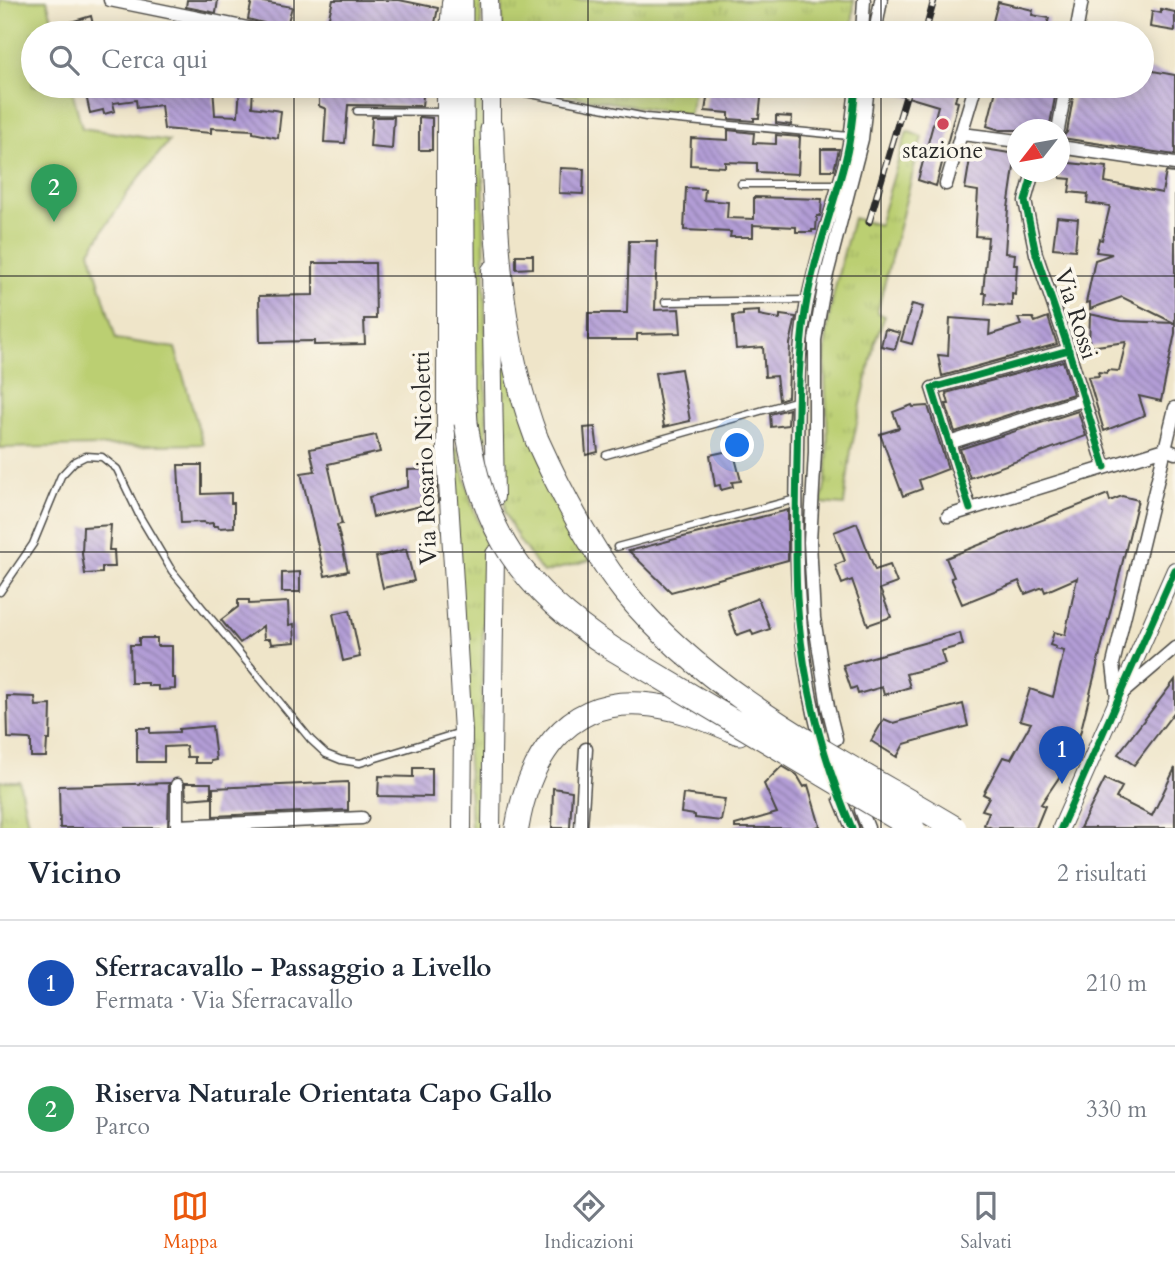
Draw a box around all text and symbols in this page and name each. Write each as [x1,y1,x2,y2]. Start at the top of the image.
search box [21,21,1154,98]
icon: search [45,41,83,79]
text: Cerca qui [101,42,208,77]
marker: stazione [935,116,951,132]
north arrow [1007,119,1070,182]
place label: stazione [903,134,983,167]
pin: 2 [31,164,77,222]
street label: Via Rossi [1046,264,1106,364]
street label: Via Rosario Nicoletti [405,350,445,566]
your location [720,428,754,462]
pin: 1 [1039,726,1085,784]
text: Vicino [28,853,121,894]
text: 2 risultati [1057,858,1147,889]
text: Sferracavallo - Passaggio a Livello [95,950,491,985]
text: 1 [45,968,57,999]
text: 210 m [1086,968,1147,999]
text: Fermata · Via Sferracavallo [95,985,353,1016]
text: Riserva Naturale Orientata Capo Gallo [95,1076,552,1111]
text: 2 [45,1094,57,1125]
text: 330 m [1086,1094,1147,1125]
text: Parco [95,1111,150,1142]
tab: Mappa [163,1187,218,1255]
tab: Indicazioni [544,1187,634,1255]
tab: Salvati [960,1187,1012,1255]

